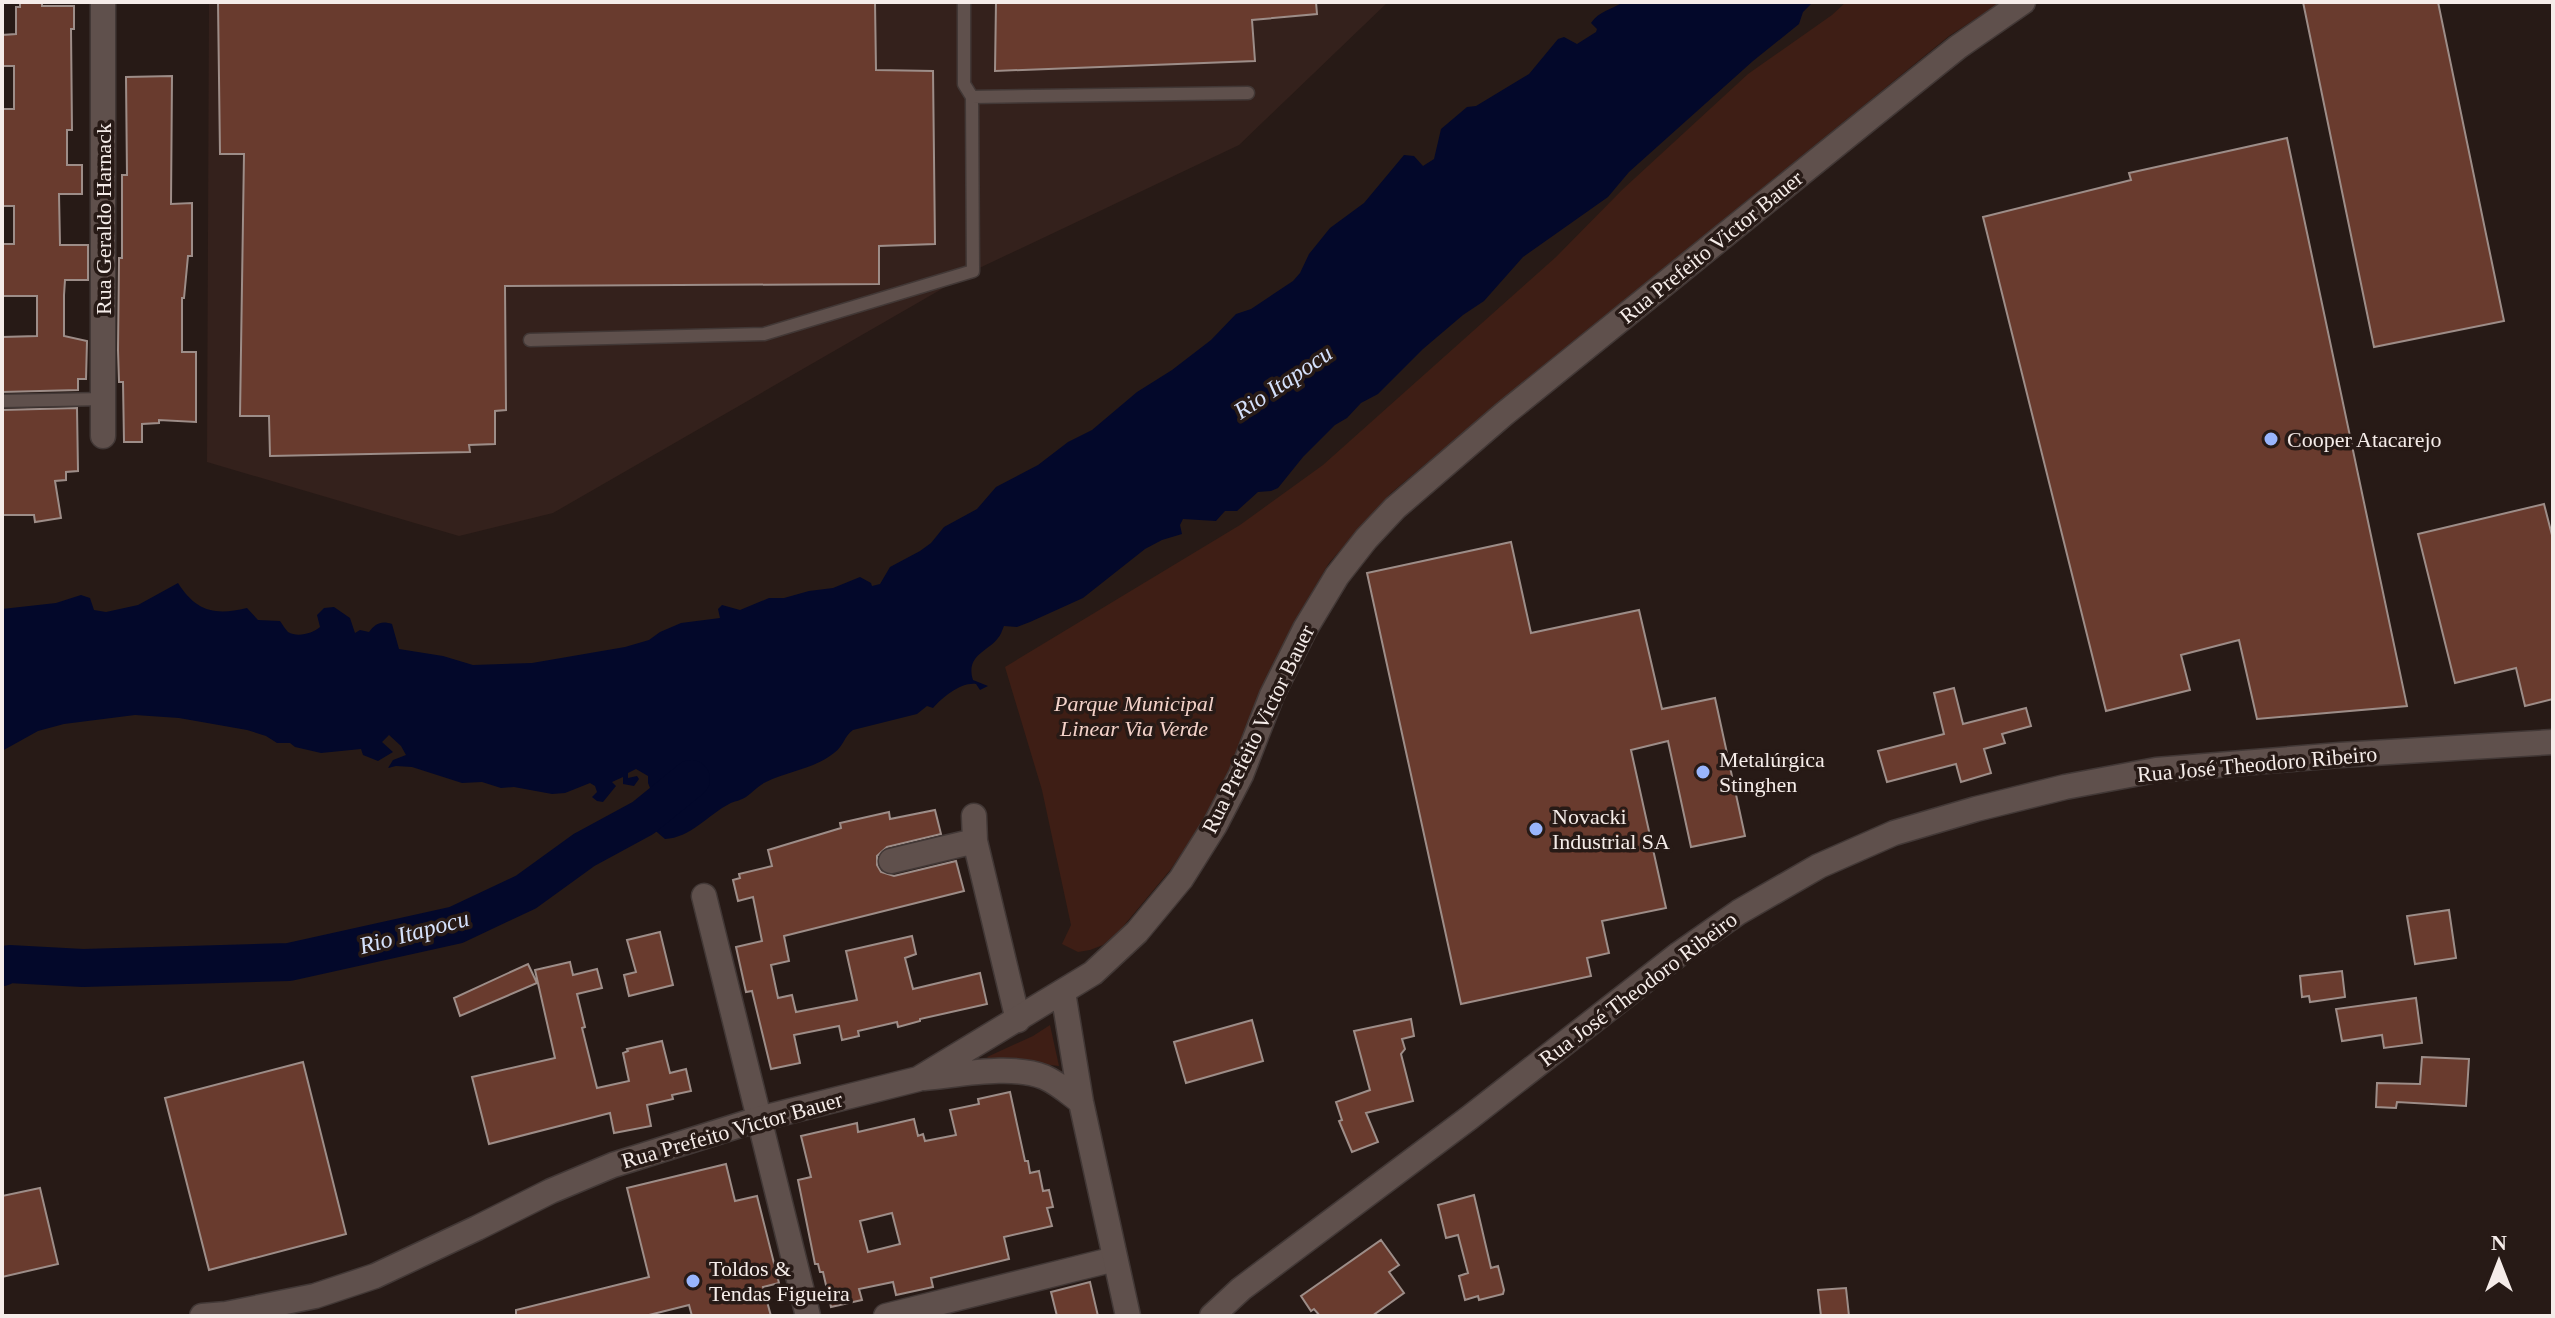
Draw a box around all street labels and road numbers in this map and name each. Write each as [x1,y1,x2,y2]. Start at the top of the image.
street label: Rua Geraldo Harnack [91,123,116,315]
street label: Rua Prefeito Victor Bauer [1614,165,1808,329]
street label: Rua Prefeito Victor Bauer [1197,620,1320,837]
street label: Rua José Theodoro Ribeiro [2136,741,2378,787]
street label: Rua José Theodoro Ribeiro [1534,907,1742,1071]
street label: Rua Prefeito Victor Bauer [619,1086,846,1174]

